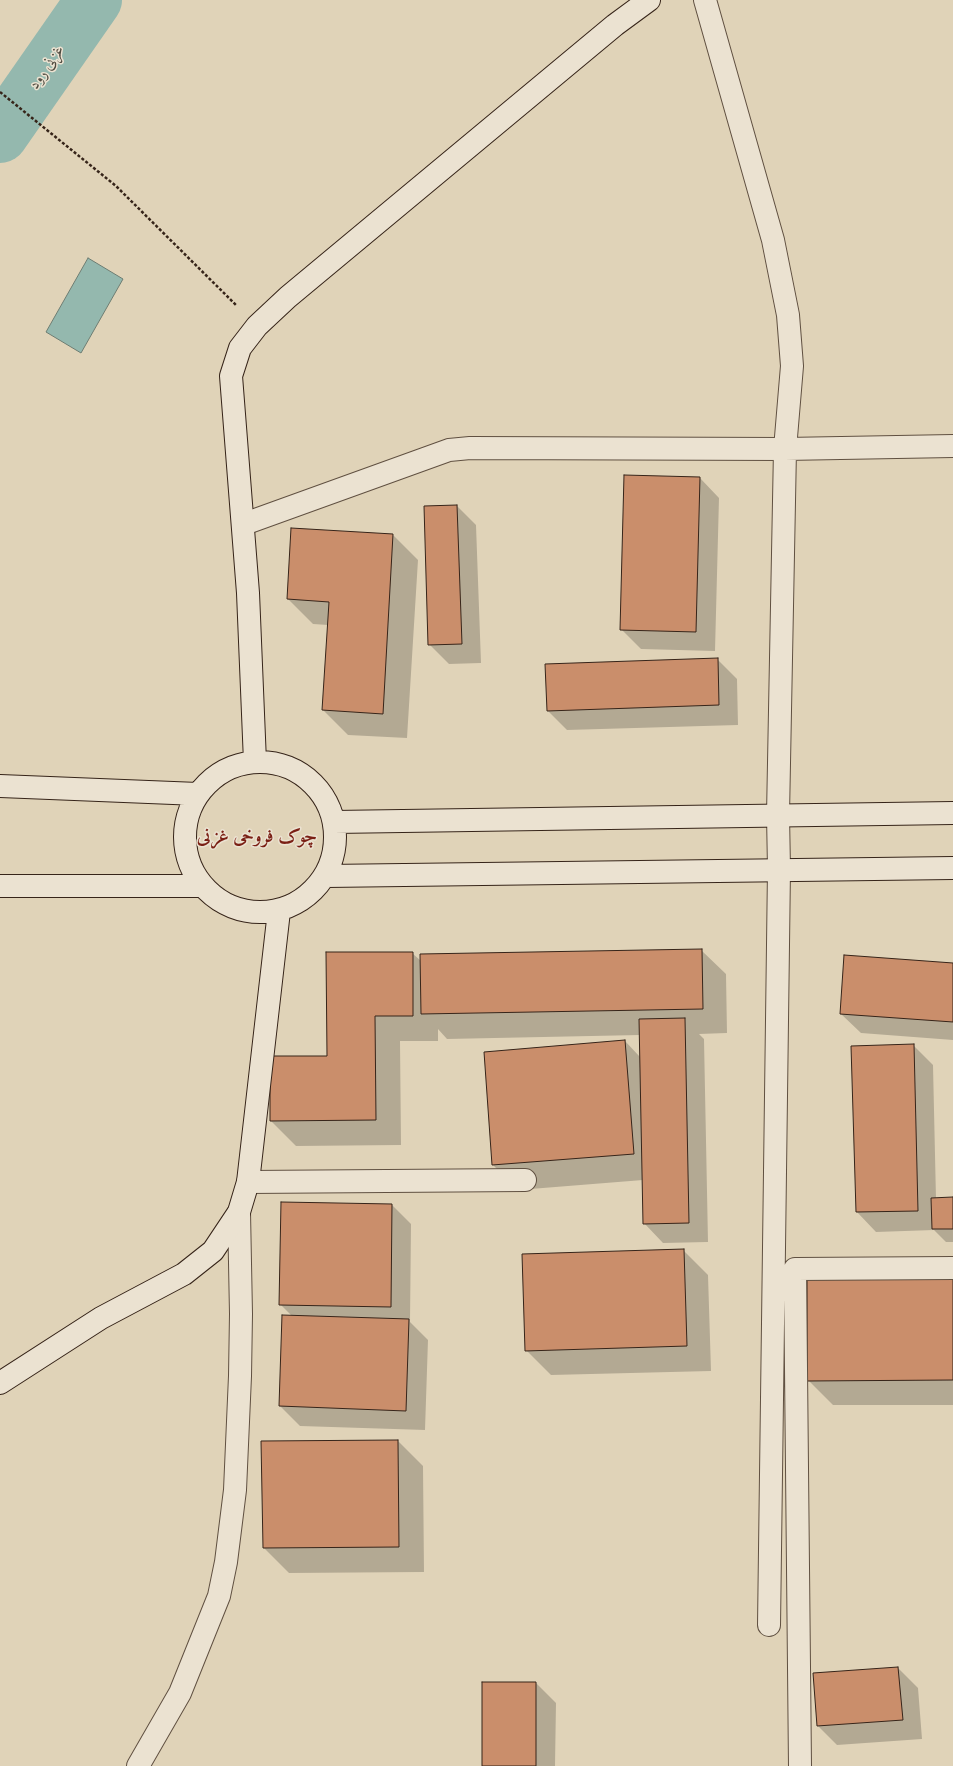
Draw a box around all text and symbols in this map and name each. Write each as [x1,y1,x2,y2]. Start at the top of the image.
water label: غزنی رود [25,41,69,93]
district label: چوک فروخی غزنی [197,826,317,848]

